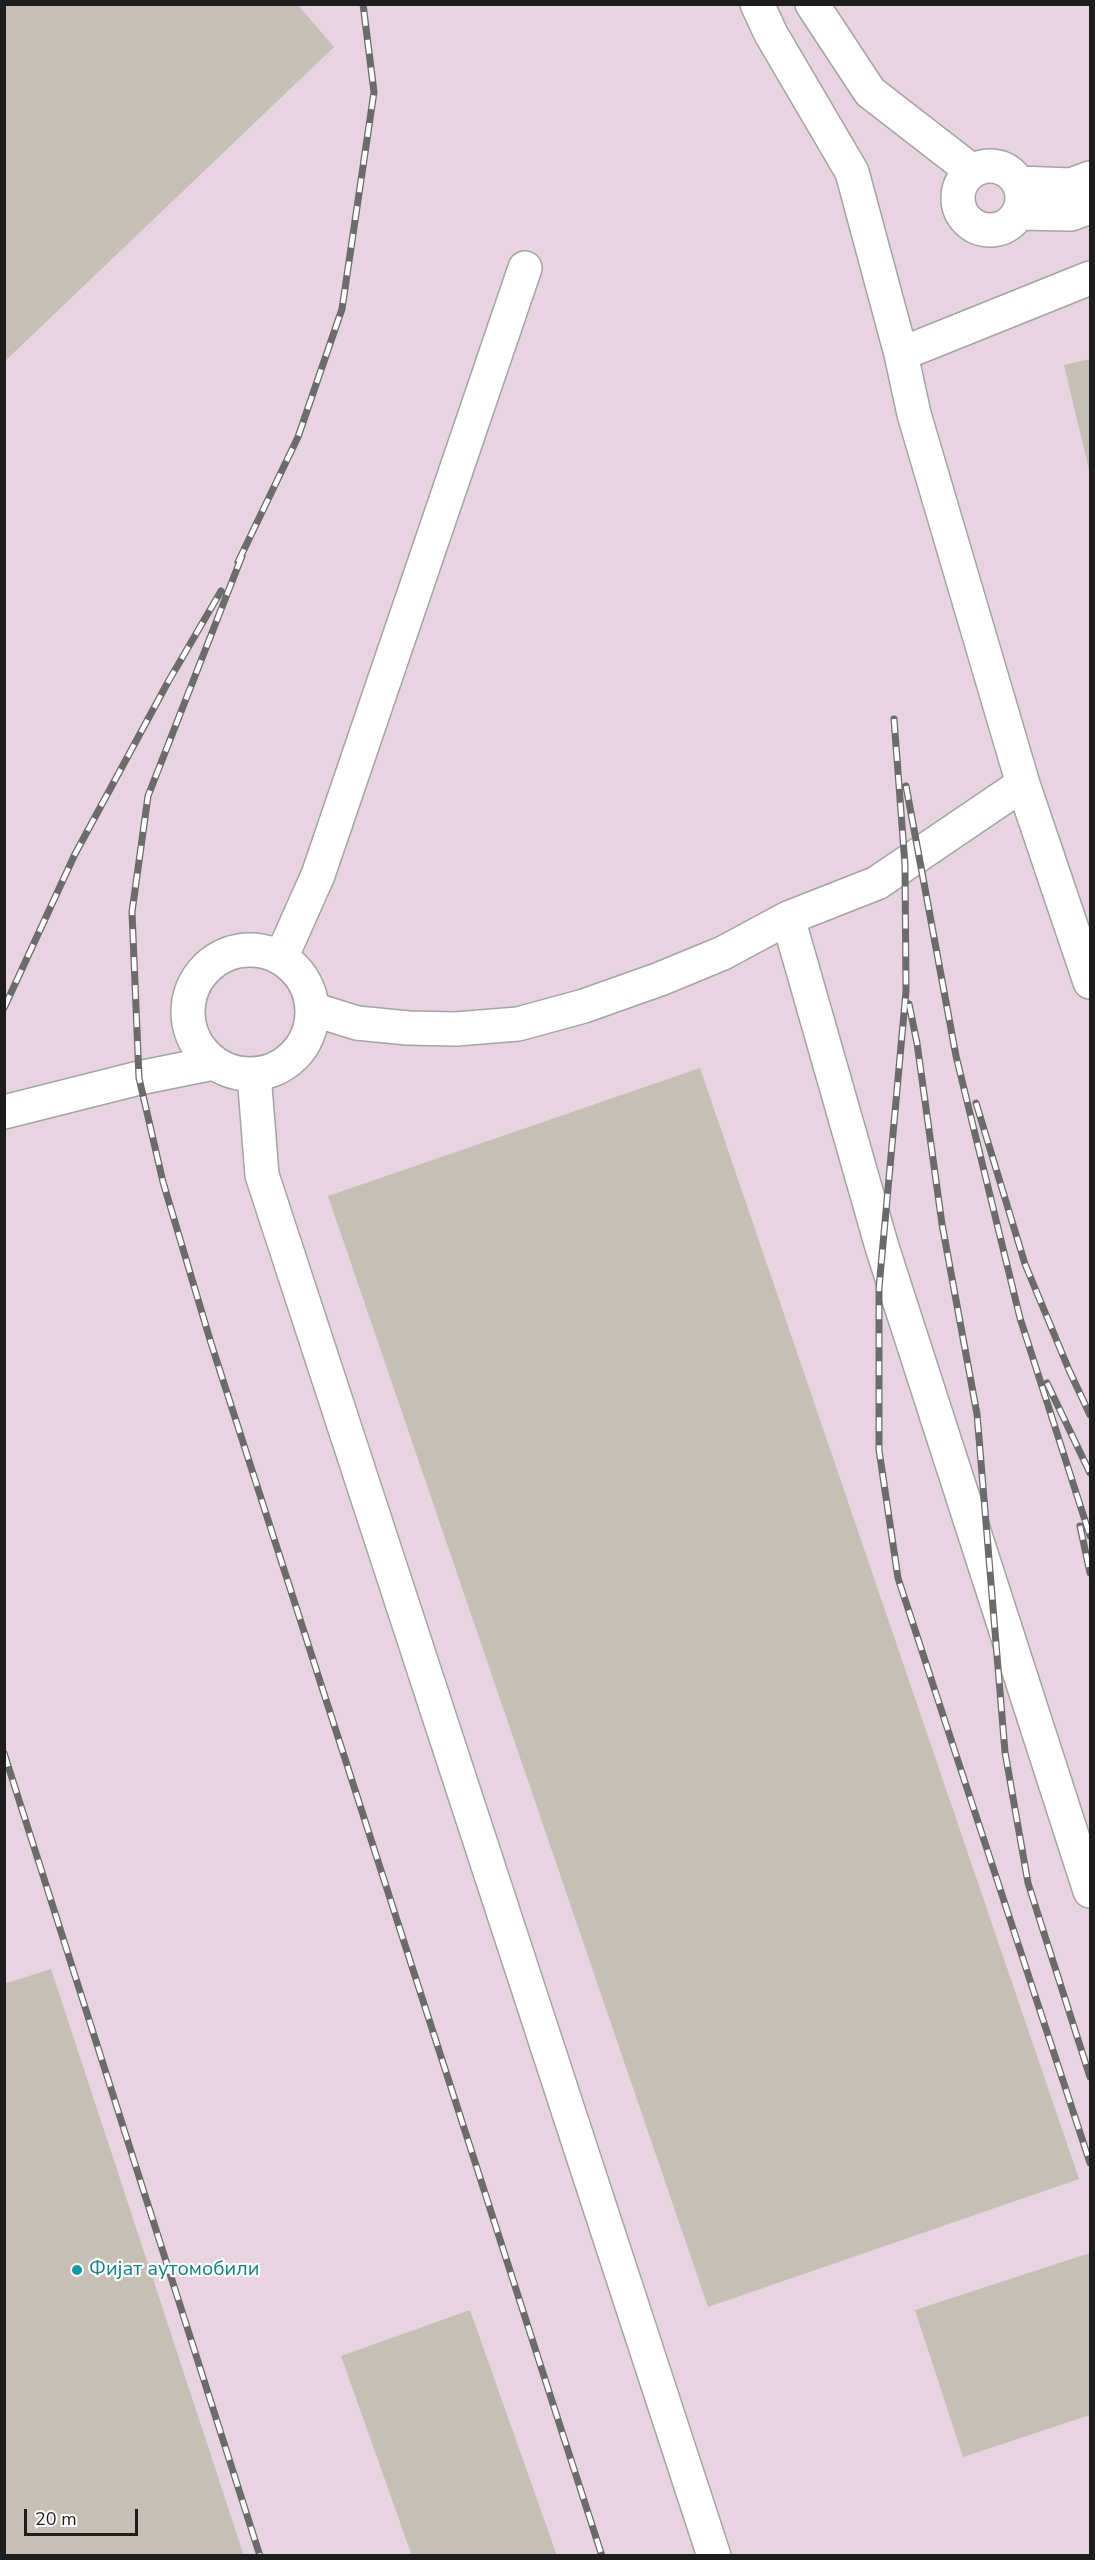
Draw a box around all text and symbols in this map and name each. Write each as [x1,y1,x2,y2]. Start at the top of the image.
place label: Фијат аутомобили [89,2258,259,2282]
marker: Фијат аутомобили [70,2263,84,2277]
scale bar [27,2497,141,2535]
text: 20 m [35,2507,77,2531]

